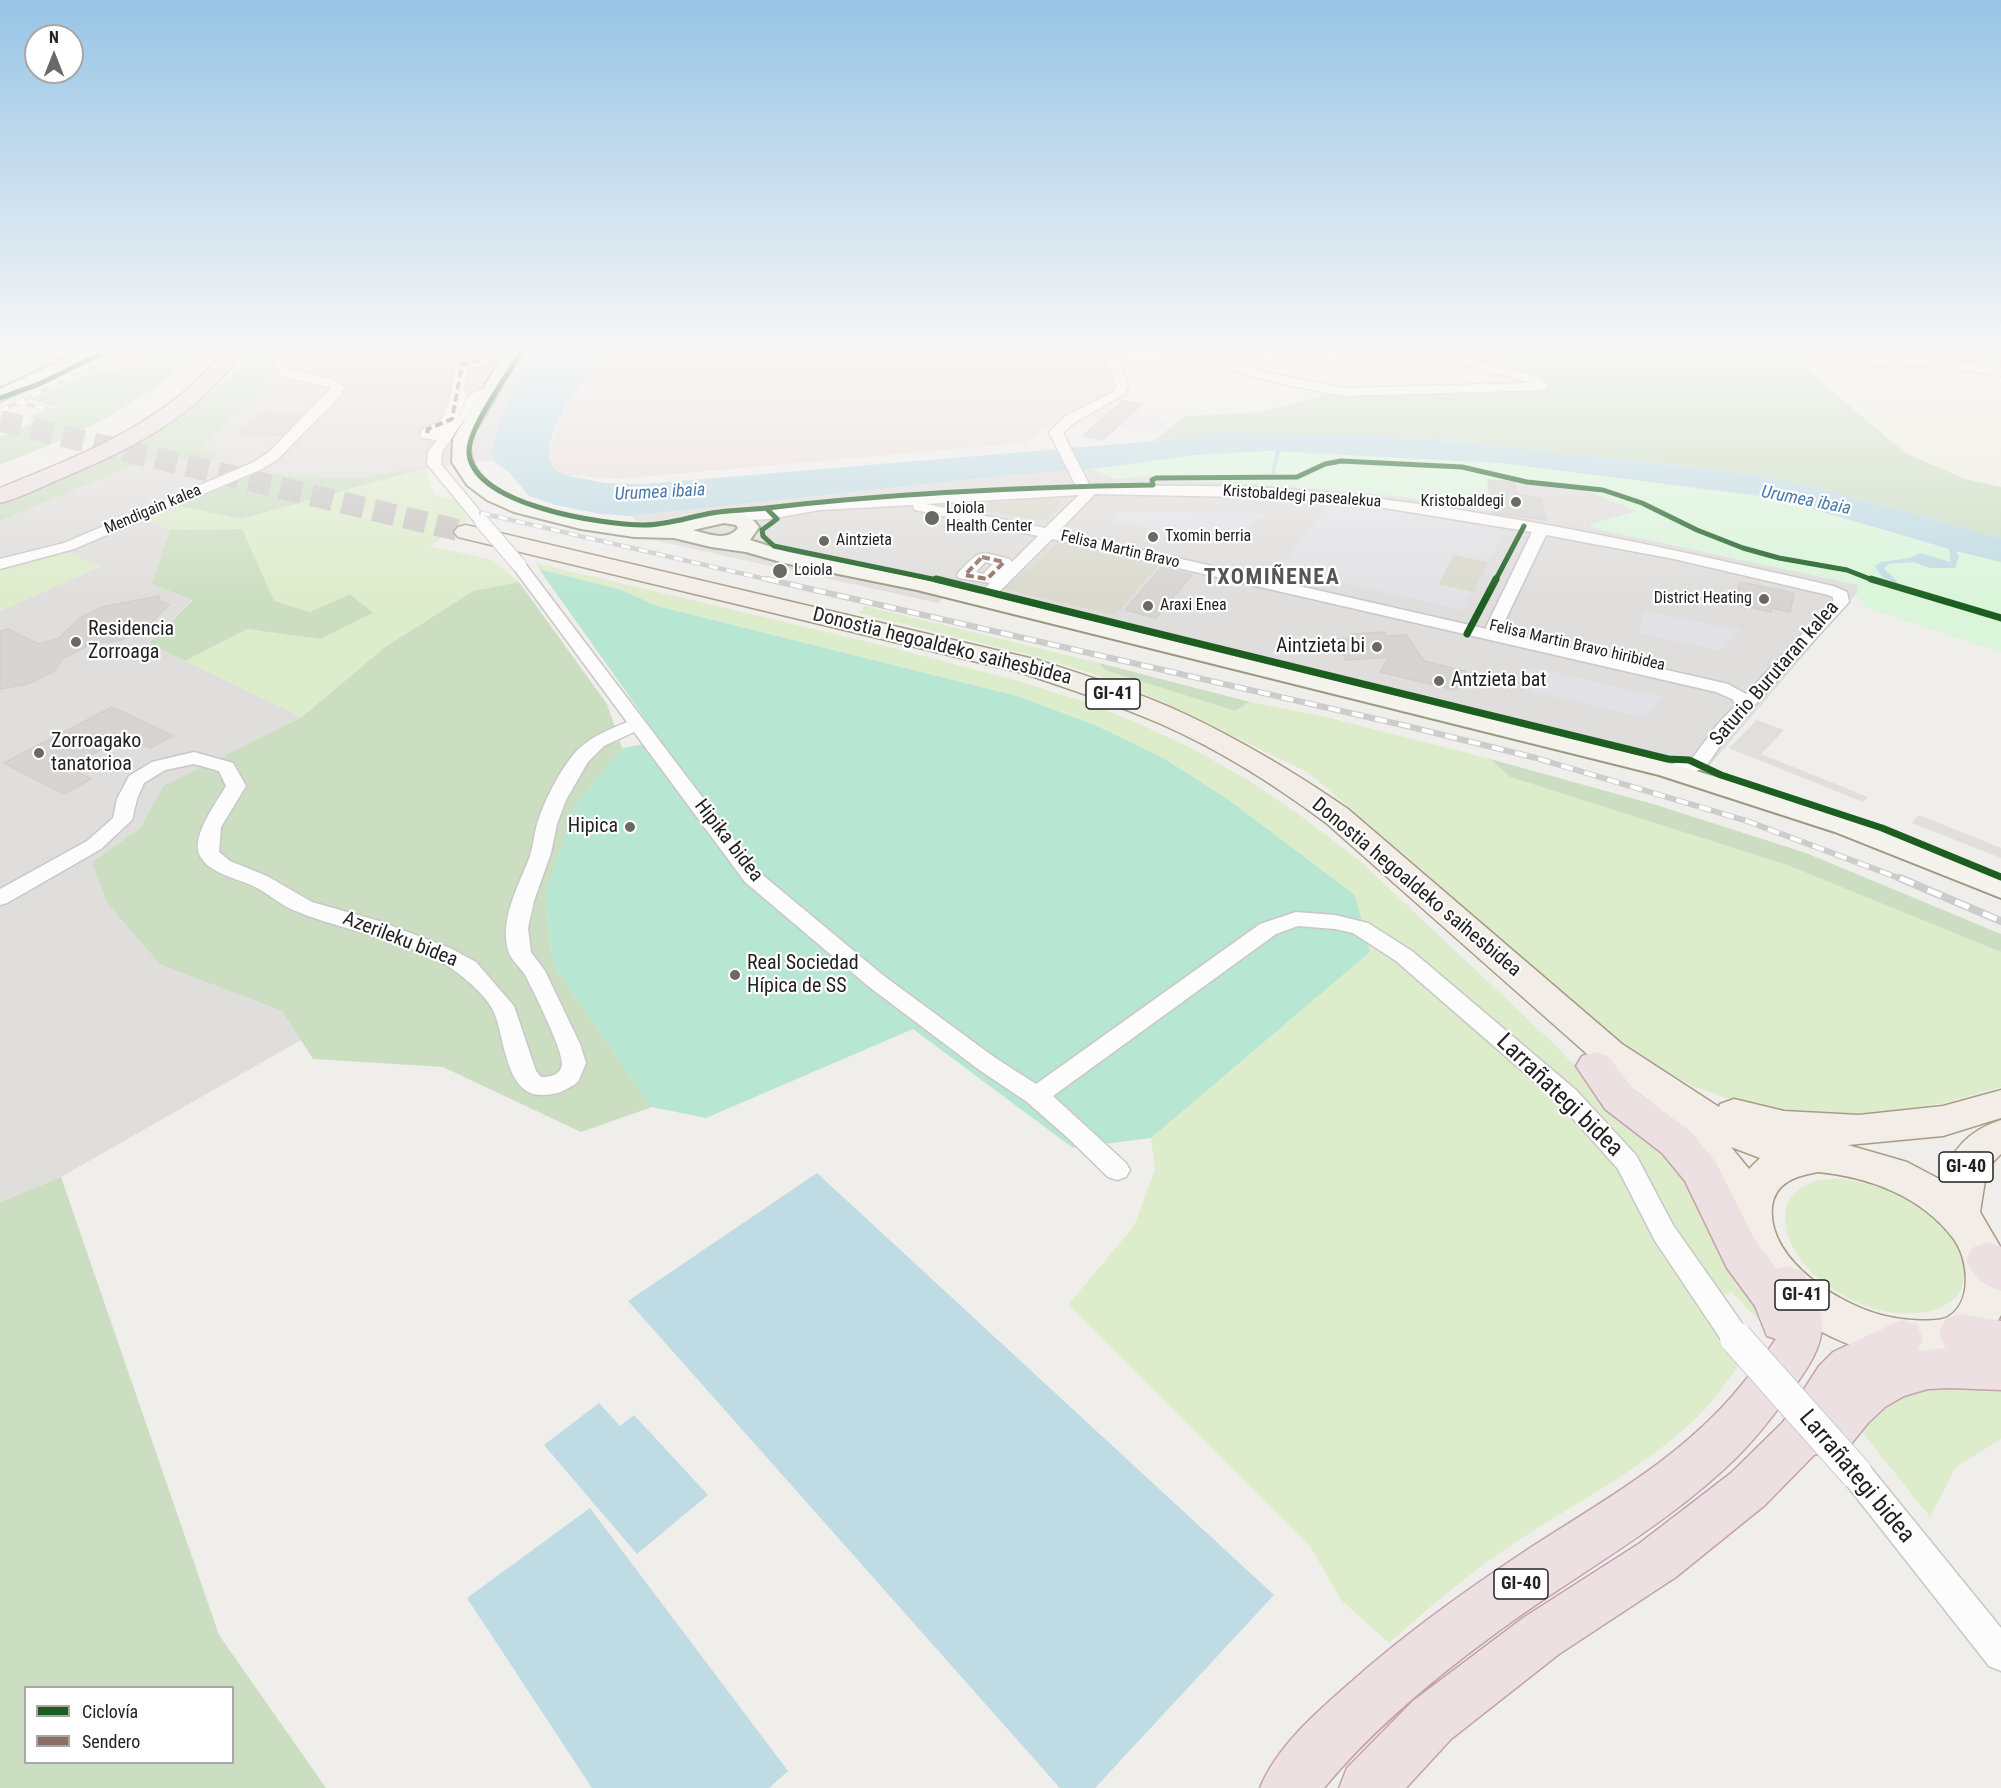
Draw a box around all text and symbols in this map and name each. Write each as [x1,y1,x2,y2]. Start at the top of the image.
north arrow [24,24,84,84]
text: N [49,28,59,47]
water label: Urumea ibaia [614,480,706,506]
street label: Mendigain kalea [102,481,204,539]
street label: Kristobaldegi pasealekua [1222,482,1382,512]
water label: Urumea ibaia [1759,482,1853,520]
place label: Kristobaldegi [1421,492,1504,512]
marker: Kristobaldegi [1509,495,1523,509]
place label: Loiola Health Center [946,499,1032,537]
marker: Loiola Health Center [923,509,941,527]
street label: Felisa Martin Bravo [1059,527,1181,573]
place label: Txomin berria [1165,527,1251,547]
marker: Txomin berria [1146,530,1160,544]
place label: Aintzieta [836,531,892,551]
marker: Aintzieta [817,534,831,548]
place label: Loiola [794,561,833,581]
marker: Loiola [771,562,789,580]
district label: TXOMIÑENEA [1204,565,1340,591]
place label: District Heating [1654,589,1752,609]
marker: District Heating [1757,592,1771,606]
place label: Araxi Enea [1160,596,1227,616]
street label: Saturio Burutaran kalea [1705,597,1845,751]
marker: Araxi Enea [1141,599,1155,613]
street label: Donostia hegoaldeko saihesbidea [810,603,1074,691]
street label: Felisa Martin Bravo hiribidea [1487,616,1667,676]
place label: Residencia Zorroaga [88,618,174,665]
marker: Residencia Zorroaga [69,635,83,649]
place label: Aintzieta bi [1276,635,1365,659]
marker: Aintzieta bi [1370,640,1384,654]
place label: Antzieta bat [1451,669,1546,693]
marker: Antzieta bat [1432,674,1446,688]
road number: GI-41 [1086,679,1140,709]
place label: Zorroagako tanatorioa [51,730,141,777]
marker: Zorroagako tanatorioa [32,746,46,760]
street label: Donostia hegoaldeko saihesbidea [1306,793,1526,983]
street label: Hipika bidea [688,795,768,887]
place label: Hipica [568,815,618,839]
marker: Hipica [623,820,637,834]
street label: Azerileku bidea [339,907,461,973]
place label: Real Sociedad Hípica de SS [747,952,859,999]
marker: Real Sociedad Hípica de SS [728,968,742,982]
street label: Larrañategi bidea [1490,1028,1628,1164]
road number: GI-40 [1939,1152,1993,1182]
road number: GI-41 [1775,1280,1829,1310]
street label: Larrañategi bidea [1792,1405,1920,1549]
road number: GI-40 [1494,1569,1548,1599]
legend [24,1686,234,1764]
text: Ciclovía [82,1701,138,1722]
text: Sendero [82,1731,140,1752]

